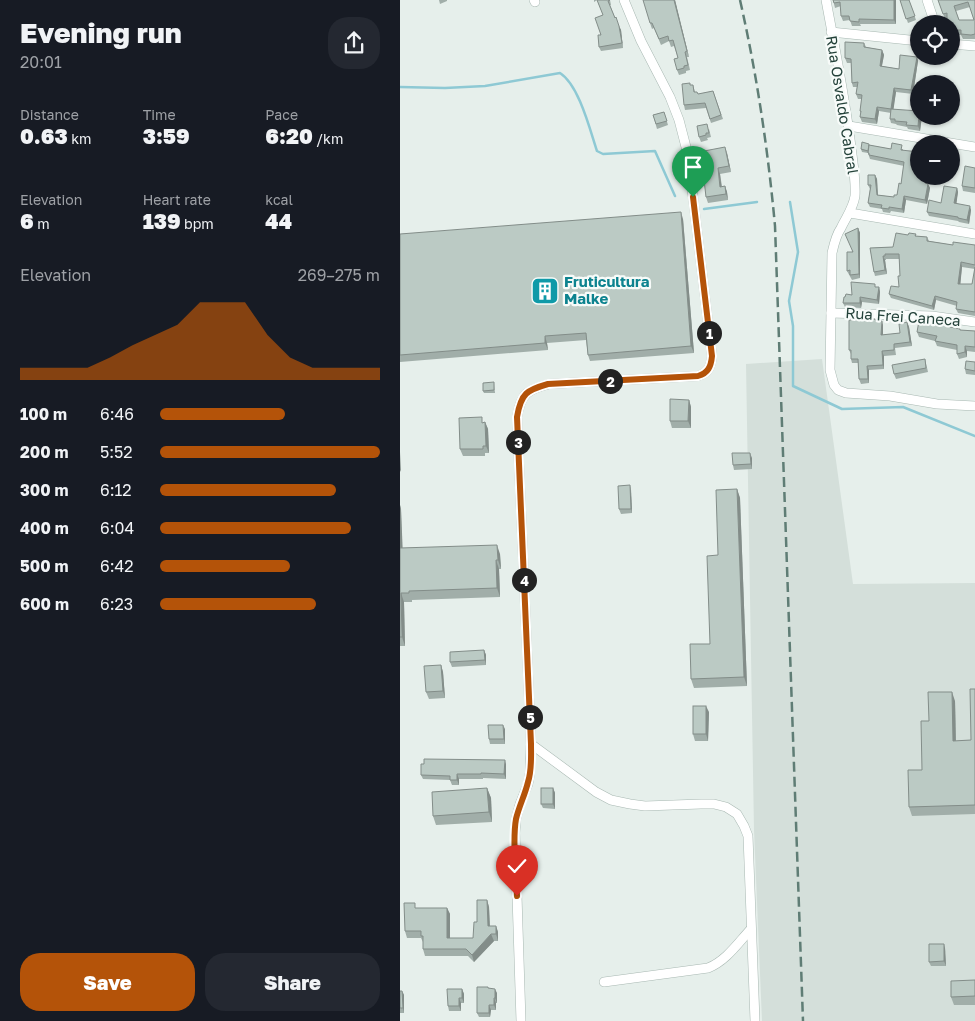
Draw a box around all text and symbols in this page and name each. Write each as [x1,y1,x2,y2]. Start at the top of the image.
map controls [910,15,960,185]
button: locate [910,15,960,65]
text: Evening run [20,16,182,49]
button: share [328,17,380,69]
street label: Rua Osvaldo Cabral [823,34,863,176]
text: 20:01 [20,52,62,72]
button: + [910,75,960,125]
text: Distance [20,106,79,123]
text: Time [143,106,176,123]
text: Pace [265,106,298,123]
text: 0.63 [20,123,68,149]
text: 3:59 [143,123,190,149]
text: 6:20 [265,123,313,149]
text: km [68,130,91,147]
text: /km [313,130,343,147]
button: − [910,135,960,185]
pin [672,146,714,197]
icon: arrive [679,153,707,181]
text: Elevation [20,191,82,208]
text: Heart rate [143,191,211,208]
text: kcal [265,191,293,208]
text: 6 [20,208,34,234]
text: 139 [143,208,181,234]
text: 44 [265,208,292,234]
text: m [34,215,50,232]
text: bpm [181,215,214,232]
text: Elevation [20,265,91,285]
text: 269–275 m [298,265,380,285]
place label: Fruticultura Malke [564,272,650,307]
building icon: Fruticultura Malke [530,276,560,306]
street label: Rua Frei Caneca [845,303,961,329]
pin: 1 [696,320,722,346]
text: 1 [706,325,713,342]
pin: 2 [598,368,622,394]
text: 2 [606,373,615,390]
text: 100 m [20,404,67,424]
text: 6:46 [100,404,134,424]
pin: 3 [506,430,530,454]
text: 3 [514,434,523,451]
text: 200 m [20,442,69,462]
text: 5:52 [100,442,133,462]
text: 300 m [20,480,69,500]
text: 6:12 [100,480,132,500]
text: 400 m [20,518,69,538]
text: 6:04 [100,518,134,538]
text: 500 m [20,556,69,576]
text: 6:42 [100,556,134,576]
pin: 4 [512,568,536,592]
text: 4 [520,572,529,589]
text: 600 m [20,594,69,614]
text: 6:23 [100,594,133,614]
pin: 5 [518,704,542,730]
text: 5 [526,709,535,726]
pin [496,845,538,896]
icon: check [503,852,531,880]
button: Save [20,953,195,1011]
button: Share [205,953,380,1011]

